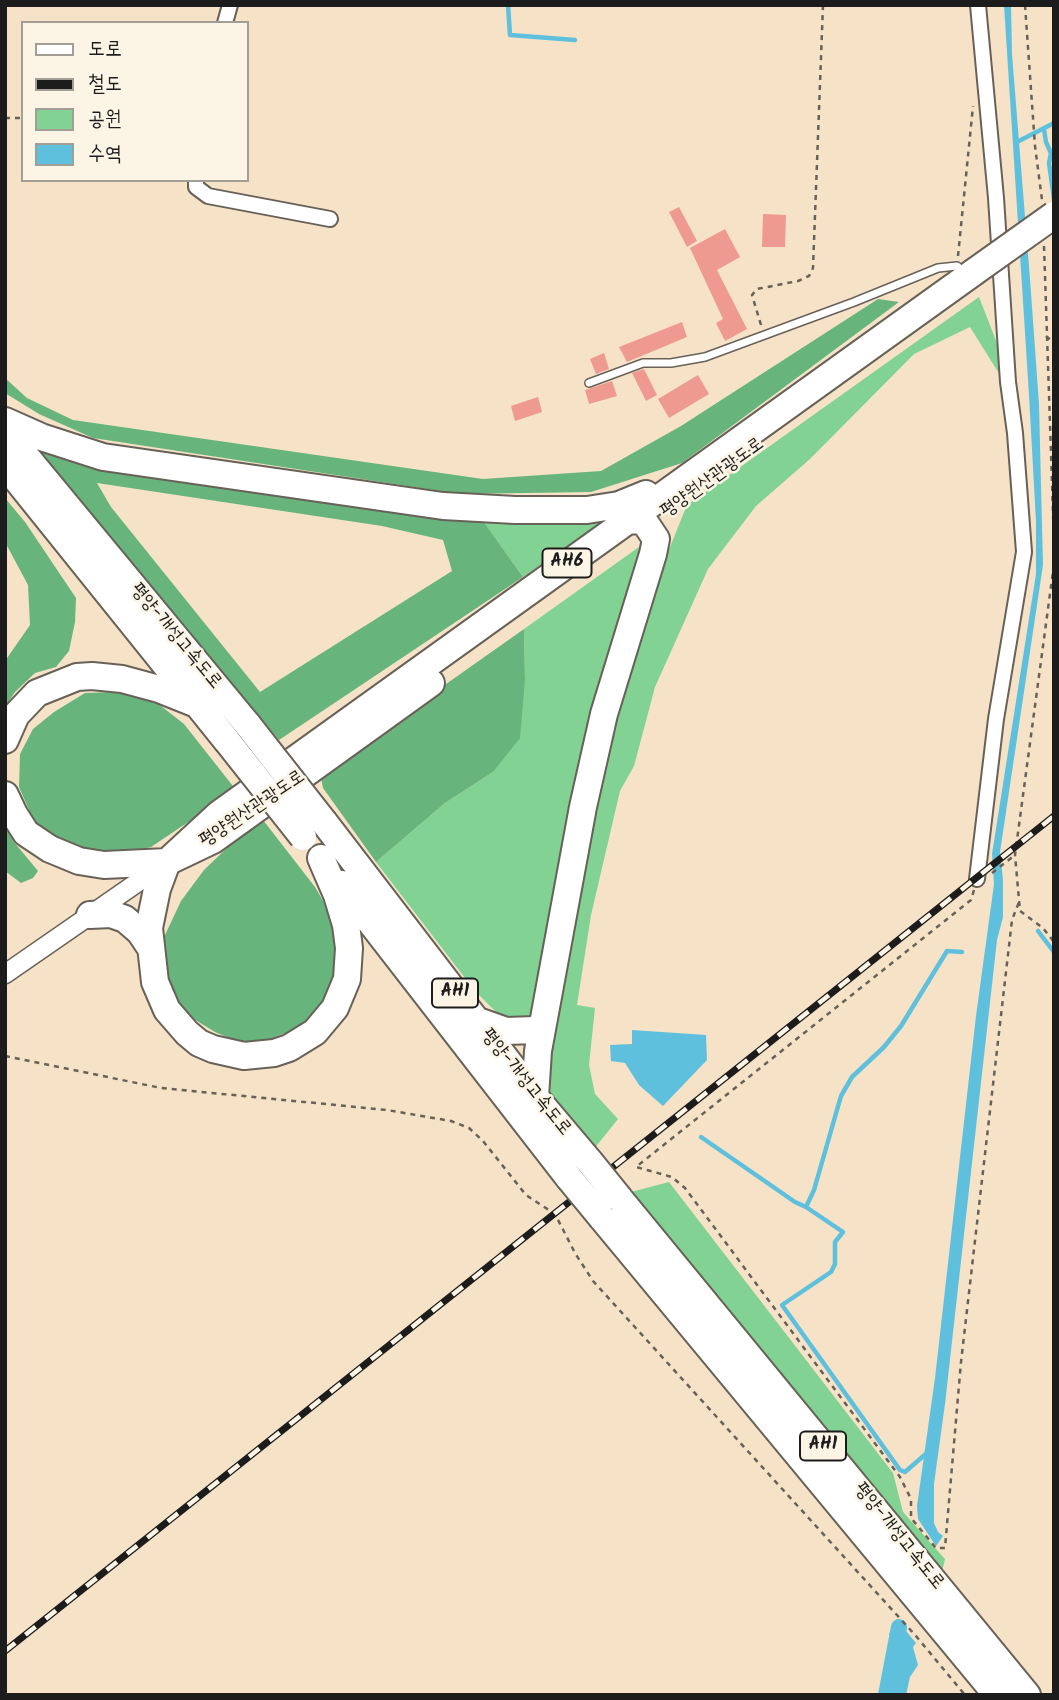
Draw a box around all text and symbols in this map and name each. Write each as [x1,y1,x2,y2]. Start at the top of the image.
legend [21,21,248,182]
text: 도로 [88,33,122,66]
text: 철도 [88,68,122,101]
text: 공원 [88,103,122,136]
text: 수역 [88,138,122,171]
street label: 평양원산관광도로 [657,434,769,524]
road number: AH6 [542,548,592,578]
street label: 평양-개성고속도로 [124,579,226,695]
street label: 평양원산관광도로 [196,766,310,854]
road number: AH1 [432,978,478,1008]
street label: 평양-개성고속도로 [475,1025,575,1141]
road number: AH1 [800,1432,846,1461]
street label: 평양-개성고속도로 [848,1479,948,1595]

